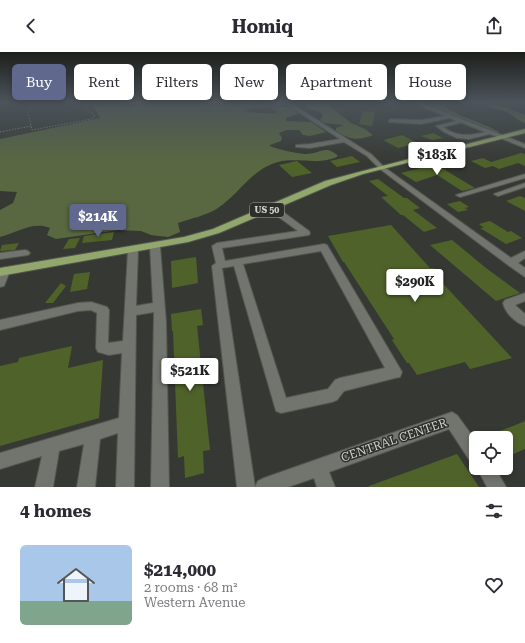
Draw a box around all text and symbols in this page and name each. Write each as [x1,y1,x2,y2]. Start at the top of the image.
icon: back [20,15,42,37]
icon: share [483,15,505,37]
text: Homiq [232,16,293,37]
chip: Buy [12,64,66,100]
chip: Rent [74,64,134,100]
chip: Filters [142,64,212,100]
chip: New [220,64,278,100]
chip: Apartment [286,64,387,100]
chip: House [395,64,466,100]
pin: $183K [409,142,465,176]
text: $183K [417,147,457,162]
road number: US 50 [250,203,284,217]
pin: $214K [70,204,126,238]
text: $214K [78,209,118,224]
pin: $290K [387,269,443,303]
text: $290K [395,274,435,289]
pin: $521K [162,358,218,392]
text: $521K [170,363,210,378]
street label: CENTRAL CENTER [339,415,449,465]
map controls [469,431,513,475]
button: locate [469,431,513,475]
icon: filters [483,500,505,522]
text: 4 homes [20,501,91,521]
text: $214,000 [144,560,216,580]
icon: home [52,561,100,609]
icon: heart [483,574,505,596]
text: 2 rooms · 68 m² [144,580,238,595]
text: Western Avenue [144,595,245,610]

